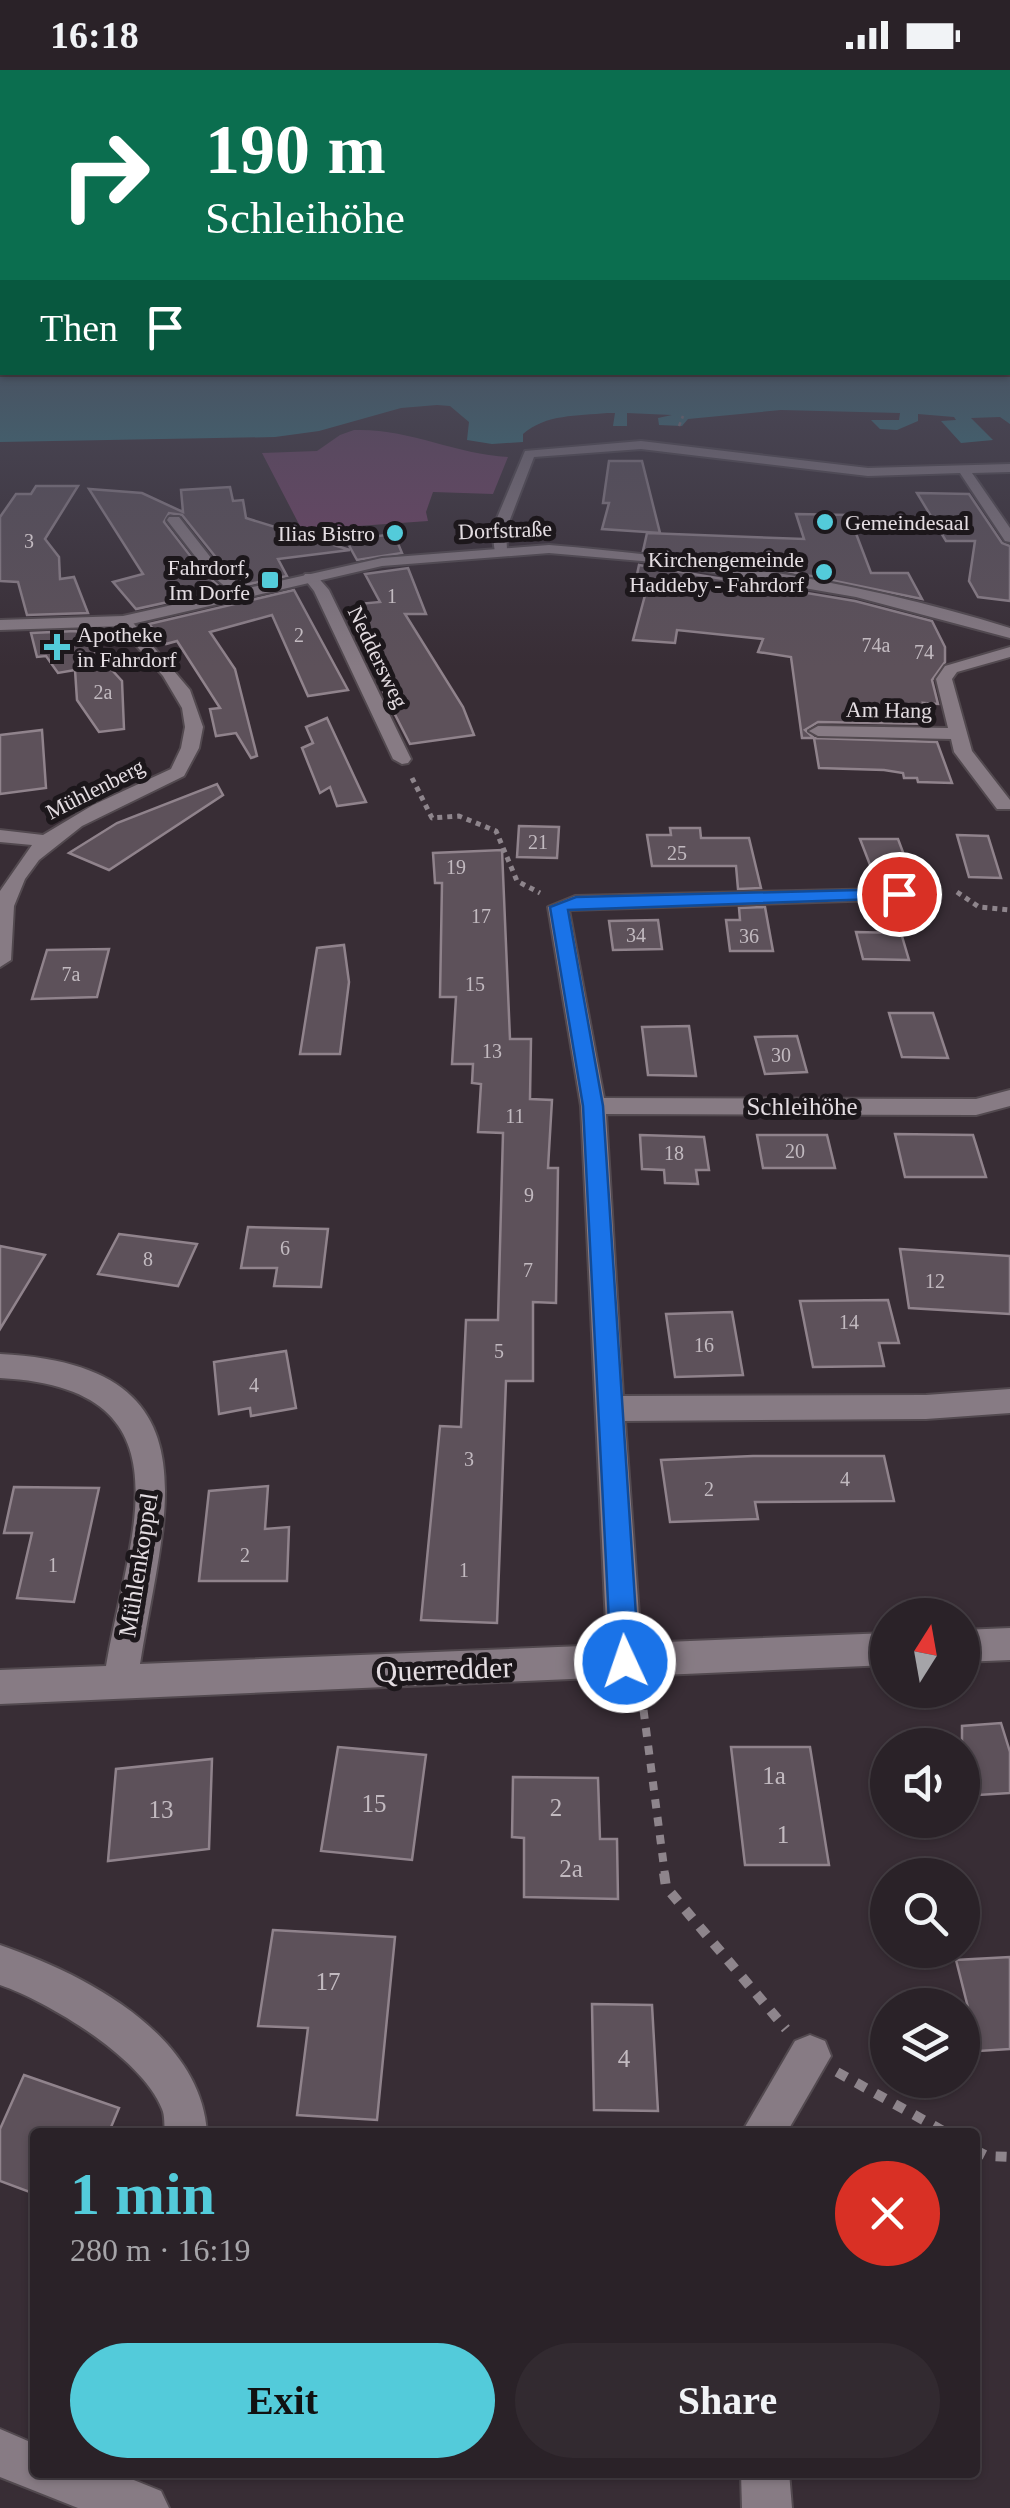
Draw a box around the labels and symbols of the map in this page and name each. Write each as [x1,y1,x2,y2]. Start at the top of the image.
place label: Gemeindesaal [845,510,970,535]
marker: Gemeindesaal [814,511,836,533]
street label: Dorfstraße [458,516,552,544]
place label: Ilias Bistro [278,521,375,546]
marker: Ilias Bistro [384,522,406,544]
house number: 3 [24,530,34,552]
place label: Kirchengemeinde Haddeby - Fahrdorf [629,547,805,597]
place label: Fahrdorf, Im Dorfe [168,555,250,605]
marker: Kirchengemeinde Haddeby - Fahrdorf [813,561,835,583]
marker: Fahrdorf, Im Dorfe [259,569,281,591]
house number: 1 [387,585,397,607]
street label: Neddersweg [343,602,413,712]
place label: Apotheke in Fahrdorf [77,622,177,672]
house number: 2 [294,624,304,646]
house number: 74a [862,634,891,656]
marker: Apotheke in Fahrdorf [46,636,68,658]
house number: 74 [914,641,934,663]
house number: 2a [94,681,113,703]
street label: Am Hang [846,697,932,723]
street label: Mühlenberg [42,754,148,824]
house number: 21 [528,831,548,853]
house number: 25 [667,842,687,864]
pin [857,852,942,937]
house number: 19 [446,856,466,878]
house number: 17 [471,905,491,927]
house number: 34 [626,924,646,946]
house number: 36 [739,925,759,947]
house number: 7a [62,963,81,985]
house number: 15 [465,973,485,995]
house number: 13 [482,1040,502,1062]
house number: 30 [771,1044,791,1066]
street label: Schleihöhe [746,1093,858,1120]
house number: 11 [505,1105,525,1127]
house number: 20 [785,1140,805,1162]
house number: 18 [664,1142,684,1164]
house number: 9 [524,1184,534,1206]
house number: 6 [280,1237,290,1259]
house number: 8 [143,1248,153,1270]
house number: 7 [523,1259,533,1281]
house number: 12 [925,1270,945,1292]
house number: 14 [839,1311,859,1333]
house number: 16 [694,1334,714,1356]
house number: 5 [494,1340,504,1362]
house number: 4 [249,1374,259,1396]
house number: 3 [464,1448,474,1470]
house number: 4 [840,1468,850,1490]
house number: 2 [704,1478,714,1500]
street label: Mühlenkoppel [113,1491,163,1639]
house number: 2 [240,1544,250,1566]
house number: 1 [48,1554,58,1576]
house number: 1 [459,1559,469,1581]
north arrow [870,1598,980,1708]
position arrow [573,1610,677,1714]
street label: Querredder [375,1650,513,1688]
house number: 1a [762,1762,786,1789]
house number: 15 [362,1790,387,1817]
house number: 2 [550,1794,562,1821]
house number: 13 [149,1796,174,1823]
house number: 1 [777,1821,789,1848]
house number: 2a [559,1855,583,1882]
house number: 17 [316,1968,341,1995]
house number: 4 [618,2045,631,2072]

